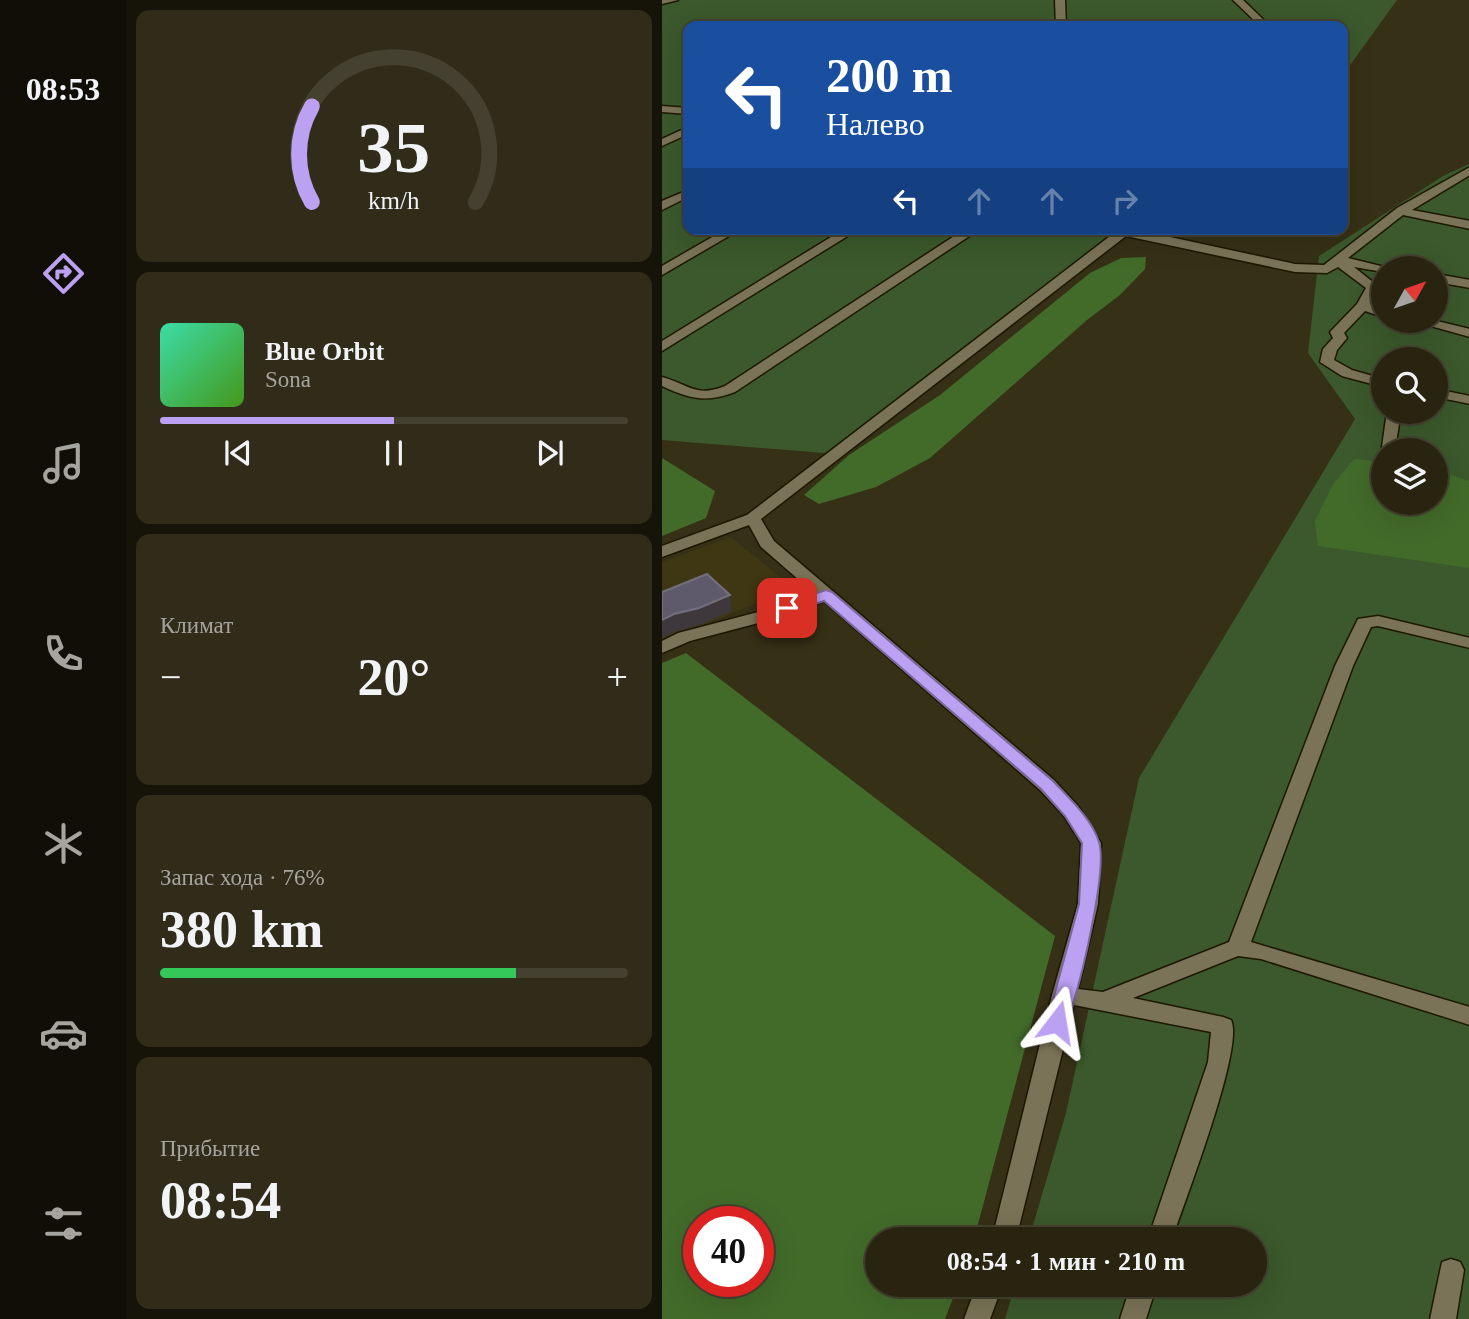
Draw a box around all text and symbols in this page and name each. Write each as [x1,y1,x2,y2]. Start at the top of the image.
text: 200 m [826,48,953,103]
icon: left [711,49,802,140]
text: 08:53 [26,71,100,107]
text: Налево [826,106,925,142]
text: 35 [358,107,430,188]
icon: left [887,182,925,220]
icon: ahead [960,182,998,220]
icon: ahead [1033,182,1071,220]
icon: right [1106,182,1144,220]
text: km/h [368,187,420,214]
icon: directions [39,249,88,298]
north arrow [1371,256,1448,332]
map controls [1371,256,1448,515]
text: Blue Orbit [265,337,384,366]
button: search [1371,347,1448,424]
text: Sona [265,367,311,392]
icon: previous [219,434,257,472]
icon: pause [375,434,413,472]
icon: next [531,434,569,472]
button: layers [1371,438,1448,515]
icon: music [39,439,88,488]
pin [757,578,817,638]
icon: arrive [768,589,806,627]
text: Климат [160,613,233,638]
icon: phone [39,629,88,678]
text: 20° [358,649,430,706]
text: − [160,656,181,698]
text: + [607,656,628,698]
icon: climate [39,819,88,868]
text: Запас хода · 76% [160,865,325,890]
text: 380 km [160,901,323,958]
position arrow [1020,985,1094,1059]
icon: car [39,1009,88,1058]
text: Прибытие [160,1136,260,1161]
text: 08:54 [160,1172,281,1229]
icon: filters [39,1199,88,1248]
speed limit sign: 40 [683,1206,774,1297]
text: 08:54 · 1 мин · 210 m [947,1247,1185,1276]

